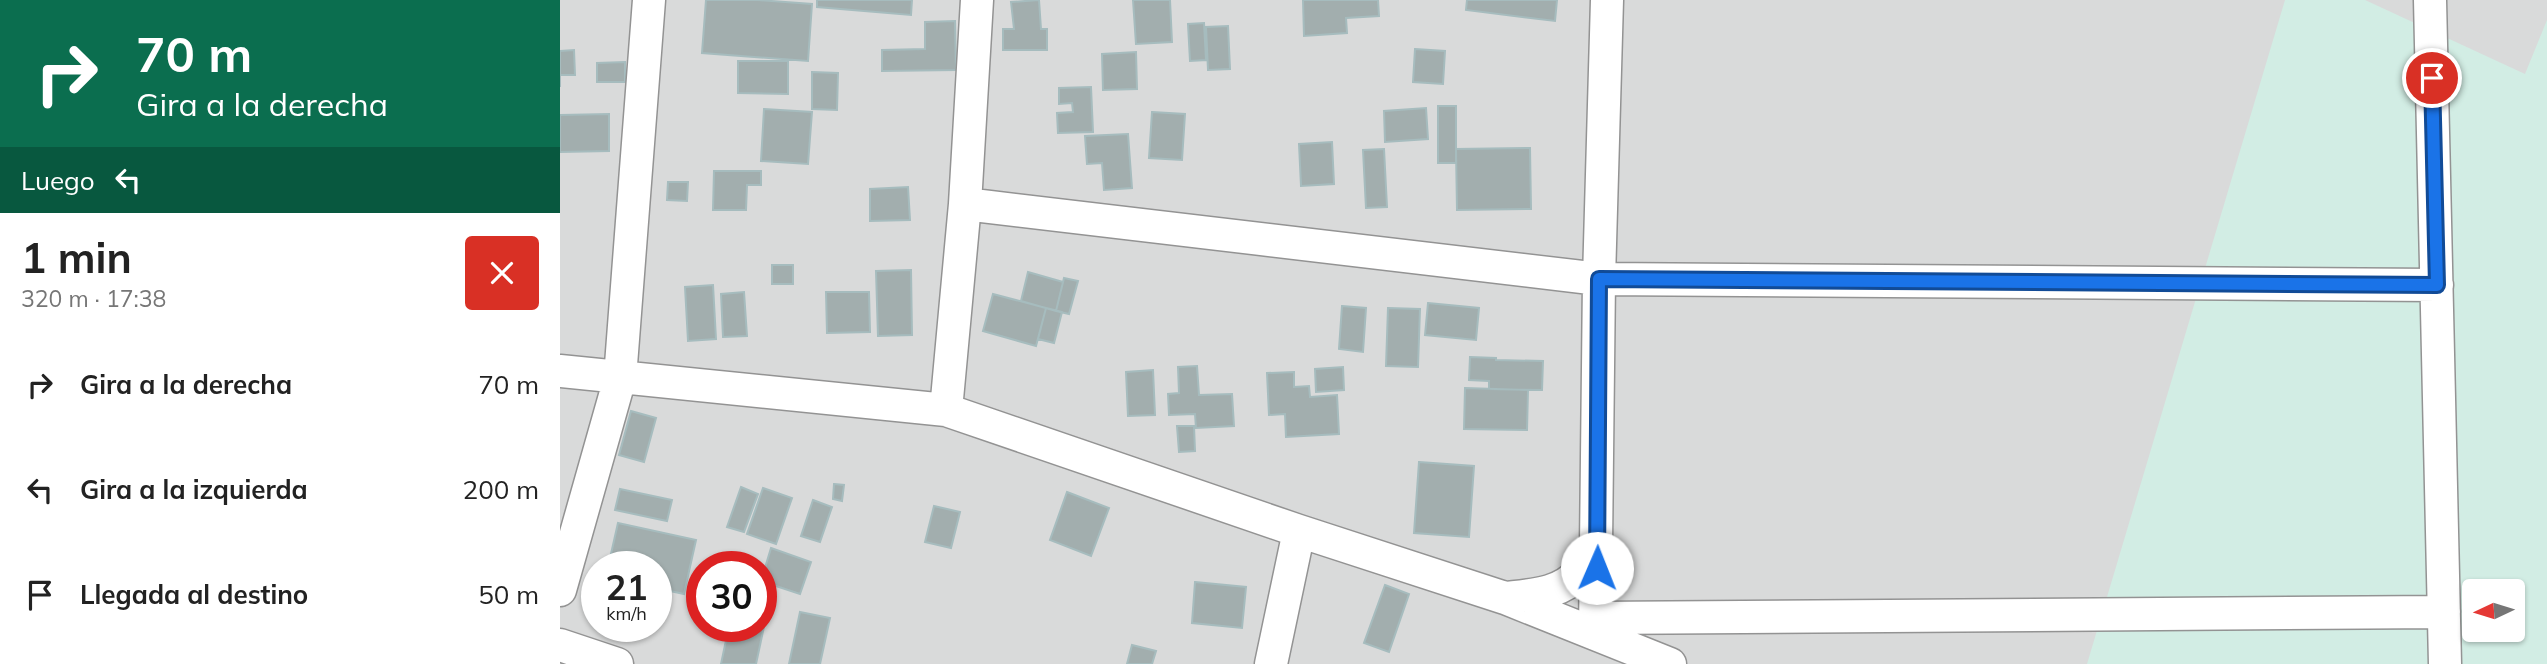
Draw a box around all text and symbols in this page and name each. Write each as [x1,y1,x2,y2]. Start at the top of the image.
text: 70 m [136,23,252,84]
icon: right [21,28,112,119]
pin [2402,48,2462,108]
icon: arrive [2413,59,2451,97]
text: Gira a la derecha [136,84,388,124]
icon: left [109,161,147,199]
text: Luego [21,164,95,197]
text: 1 min [21,231,132,284]
button: close [465,236,539,310]
text: 320 m · 17:38 [21,284,166,313]
icon: right [21,366,59,404]
text: Gira a la derecha [80,368,292,401]
text: 70 m [478,368,539,401]
icon: left [21,471,59,509]
text: Gira a la izquierda [80,473,308,506]
text: 200 m [463,473,539,506]
position arrow [1560,531,1634,605]
speed limit sign: 30 [686,551,777,642]
text: 21 [605,565,648,609]
icon: arrive [21,576,59,614]
text: Llegada al destino [80,578,308,611]
text: 50 m [478,578,539,611]
north arrow [2462,579,2525,642]
map controls [2462,579,2525,642]
text: km/h [606,602,647,625]

